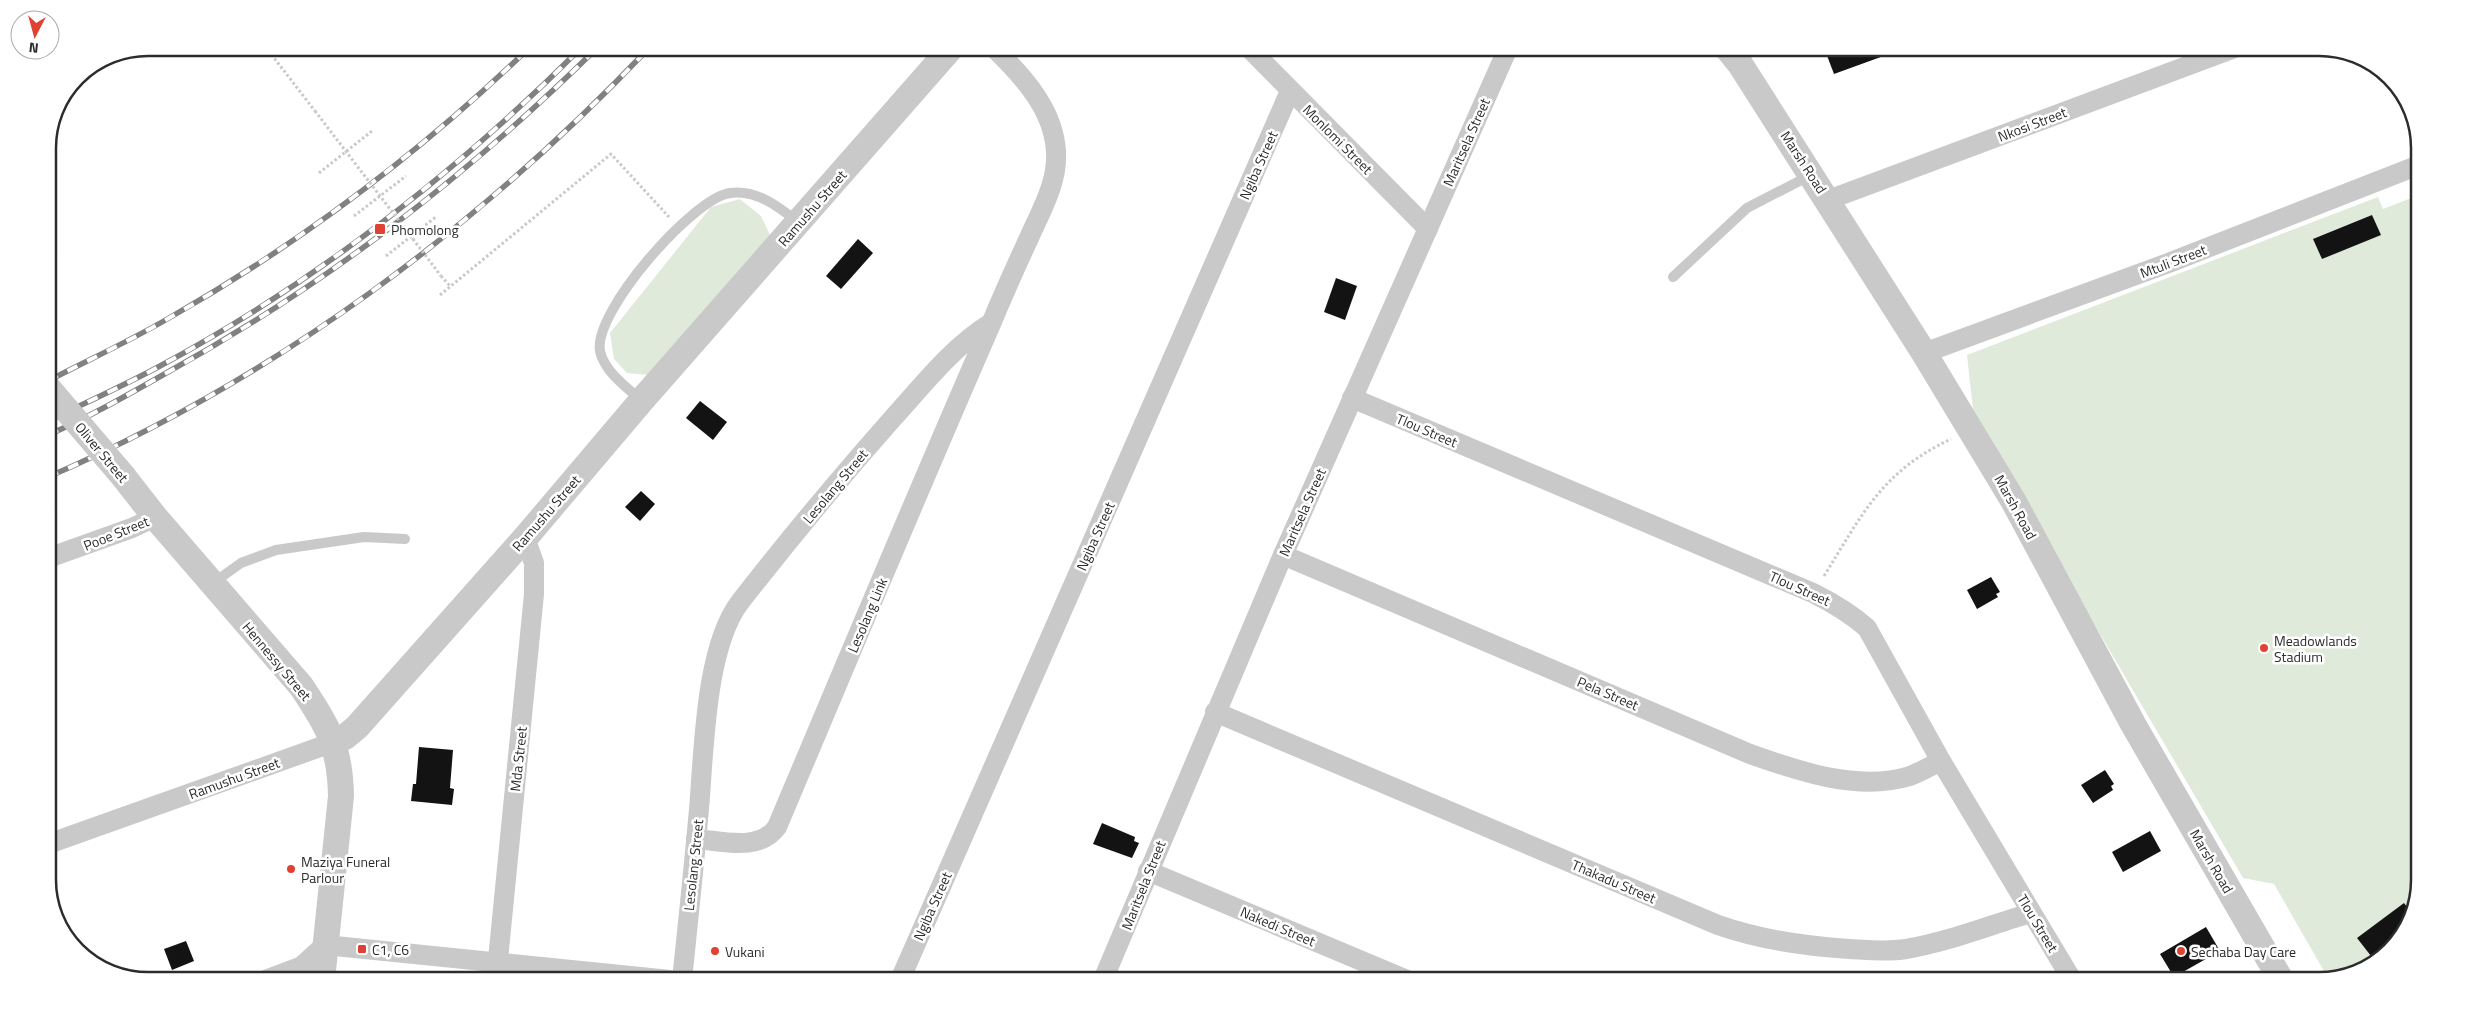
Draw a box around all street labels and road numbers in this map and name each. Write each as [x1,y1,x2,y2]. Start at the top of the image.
street label: Maritsela Street [1437,94,1495,189]
street label: Monlomi Street [1298,99,1378,179]
street label: Nkosi Street [1995,101,2070,147]
street label: Marsh Road [1776,126,1832,198]
street label: Ngiba Street [1234,127,1282,203]
street label: Ramushu Street [773,165,851,251]
street label: Mtuli Street [2137,239,2209,283]
street label: Tlou Street [1393,408,1461,452]
street label: Oliver Street [70,417,134,487]
street label: Lesolang Street [797,444,873,528]
street label: Maritsela Street [1273,464,1331,559]
street label: Ramushu Street [507,470,585,556]
street label: Marsh Road [1990,471,2042,543]
street label: Ngiba Street [1071,498,1119,574]
street label: Pooe Street [80,510,152,556]
street label: Tlou Street [1766,565,1834,611]
street label: Lesolang Link [842,574,892,656]
street label: Hennessy Street [238,617,316,705]
street label: Pela Street [1574,671,1642,715]
street label: Mda Street [504,725,532,793]
street label: Ramushu Street [186,752,282,804]
street label: Lesolang Street [678,818,708,912]
street label: Marsh Road [2185,825,2239,897]
street label: Maritsela Street [1116,837,1170,933]
street label: Thakadu Street [1569,854,1659,908]
street label: Ngiba Street [908,868,956,944]
street label: Tlou Street [2012,890,2064,956]
street label: Nakedi Street [1237,901,1319,951]

